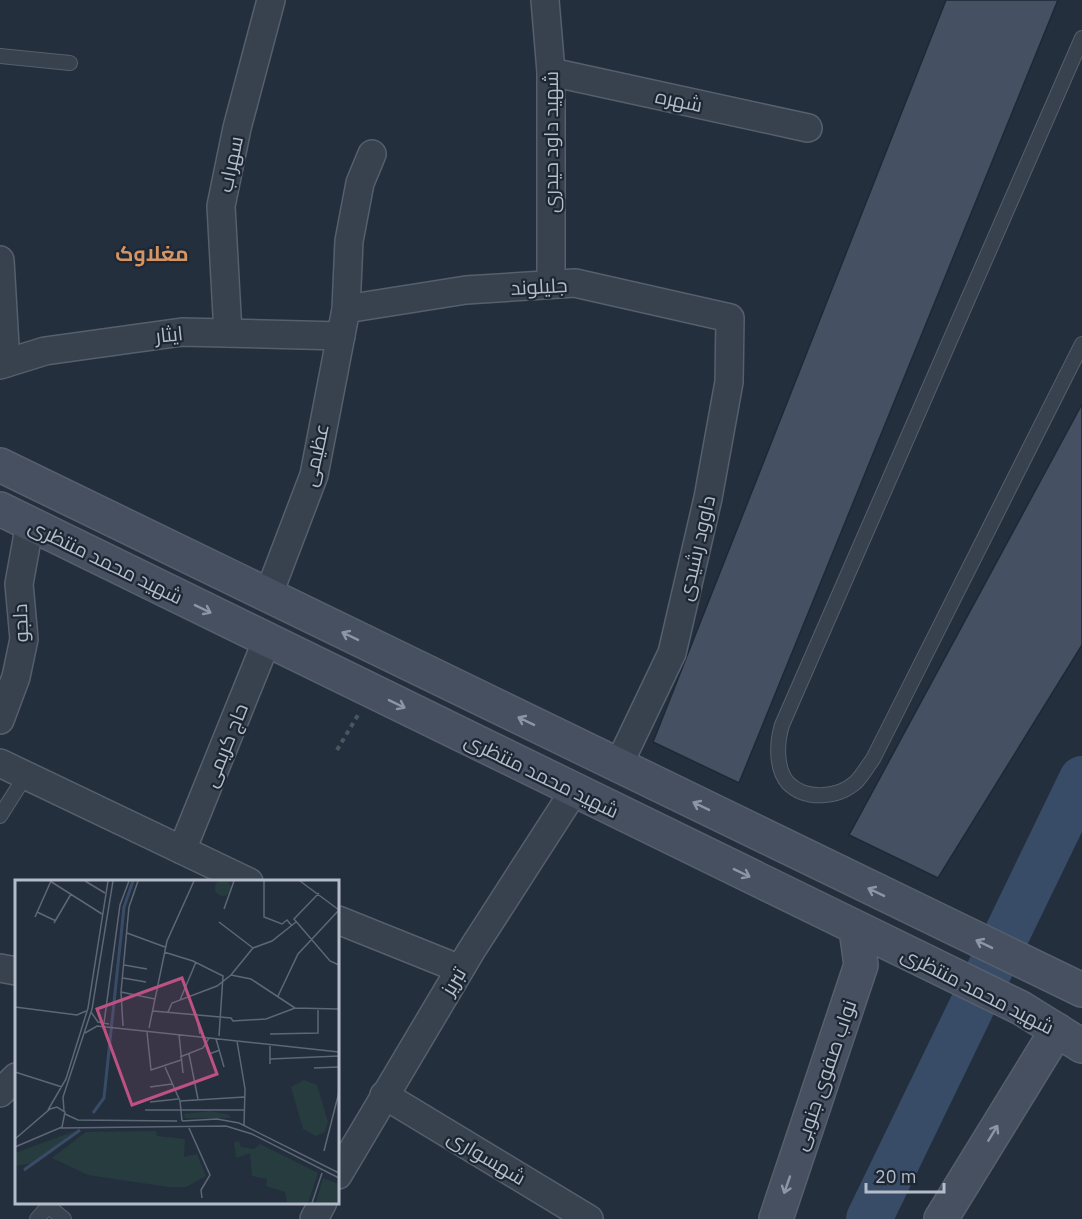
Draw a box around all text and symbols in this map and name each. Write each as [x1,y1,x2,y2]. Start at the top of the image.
street label: شهید داود حیدری [537,71,564,213]
street label: شهره [653,82,705,118]
street label: سهراب [211,133,249,195]
district label: مغلاوک [115,239,189,267]
street label: جلیلوند [510,271,568,301]
street label: ایثار [153,319,184,349]
street label: عظیمی [295,421,335,489]
street label: داوود رشیدی [671,493,721,603]
street label: شهید محمد منتظری [24,512,188,610]
street label: دلجو [6,603,34,643]
one-way arrow [194,603,212,615]
one-way arrow [342,629,360,641]
street label: حاج کریمی [196,699,255,791]
one-way arrow [388,699,406,710]
one-way arrow [517,715,535,726]
street label: شهید محمد منتظری [460,726,624,824]
one-way arrow [693,800,711,812]
one-way arrow [732,868,750,880]
inset map [15,880,339,1204]
one-way arrow [868,885,886,897]
one-way arrow [976,937,994,949]
street label: شهید محمد منتظری [897,940,1059,1040]
street label: تبریز [434,961,472,1001]
street label: نواب صفوی جنوبی [786,996,862,1154]
street label: شهسواری [443,1123,531,1191]
one-way arrow [988,1125,1000,1142]
scale bar [866,1156,944,1194]
text: 20 m [875,1165,917,1188]
one-way arrow [781,1175,792,1194]

